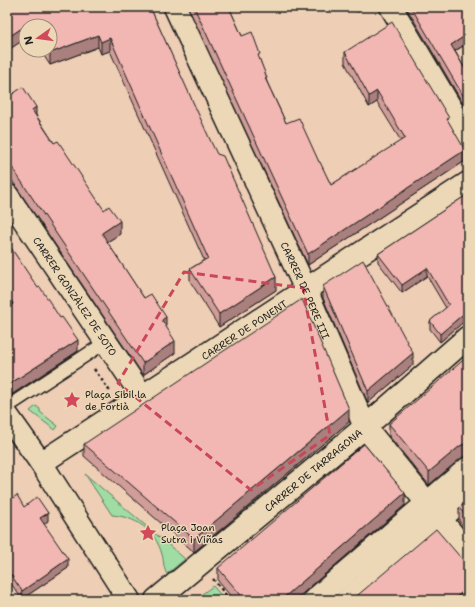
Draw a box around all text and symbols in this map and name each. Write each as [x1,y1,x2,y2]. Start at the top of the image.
north arrow [18,18,58,58]
text: N [20,34,37,46]
street label: CARRER GONZÀLEZ DE SOTO [30,234,120,358]
street label: CARRER DE PERE III [278,240,333,341]
street label: CARRER DE PONENT [199,297,290,363]
place label: Plaça Sibil·la de Fortià [85,388,147,413]
place icon: Plaça Sibil·la de Fortià [62,390,82,410]
street label: CARRER DE TARRAGONA [262,426,365,514]
place label: Plaça Joan Sutra i Viñas [161,521,223,546]
place icon: Plaça Joan Sutra i Viñas [138,523,158,543]

